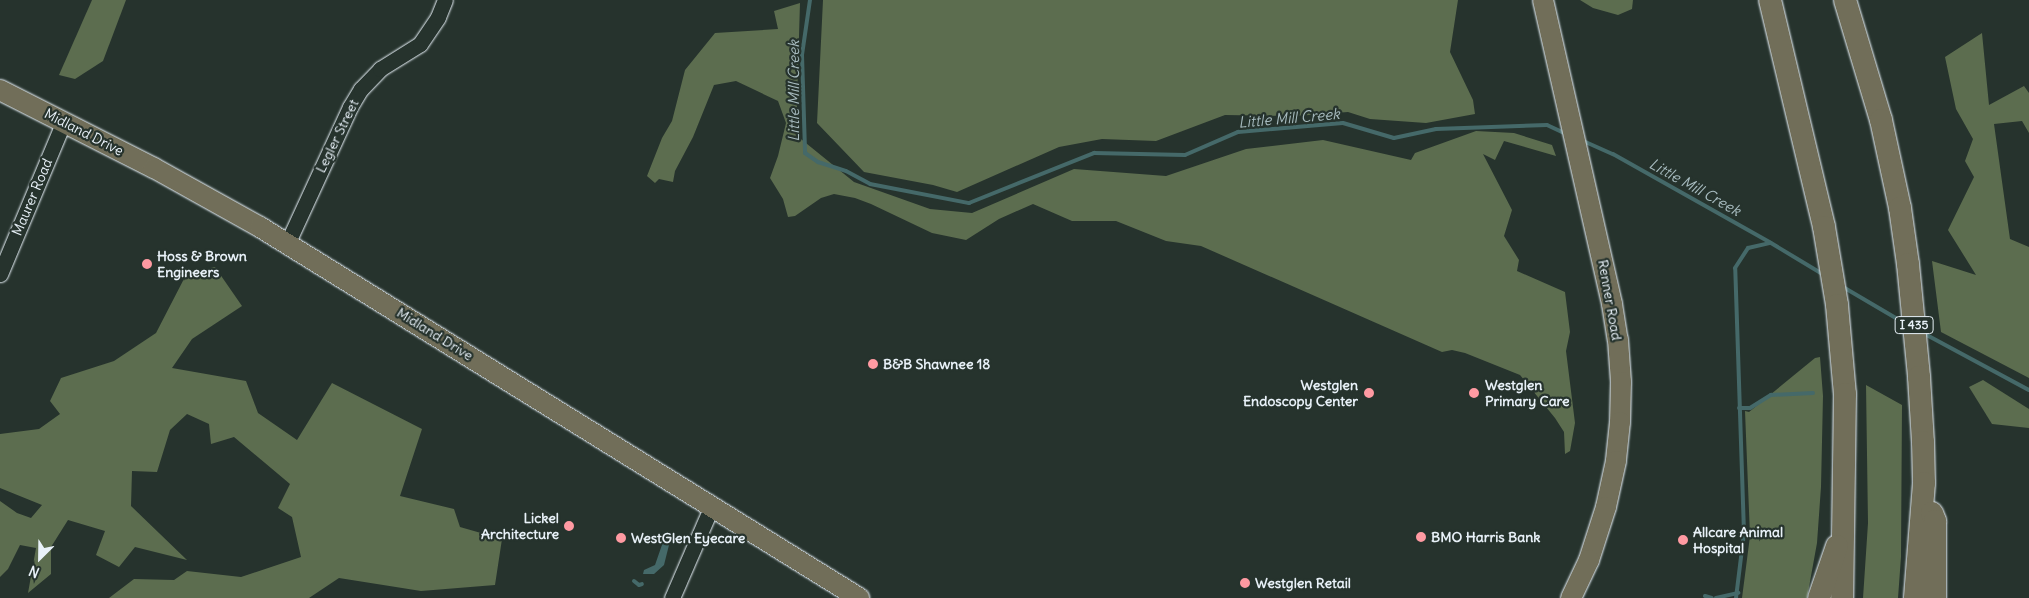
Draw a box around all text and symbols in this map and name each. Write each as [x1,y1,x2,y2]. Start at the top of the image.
water label: Little Mill Creek [785,40,803,142]
street label: Legler Street [312,97,362,175]
street label: Midland Drive [42,105,126,159]
water label: Little Mill Creek [1238,105,1340,131]
water label: Little Mill Creek [1646,154,1744,220]
street label: Maurer Road [8,156,56,238]
place label: Hoss & Brown Engineers [157,248,247,280]
marker: Hoss & Brown Engineers [141,258,153,270]
street label: Renner Road [1595,258,1625,342]
street label: Midland Drive [394,304,476,364]
road number: I 435 [1894,316,1934,334]
place label: B&B Shawnee 18 [883,356,990,372]
marker: B&B Shawnee 18 [867,358,879,370]
place label: Westglen Endoscopy Center [1243,377,1358,410]
place label: Westglen Primary Care [1485,377,1569,410]
marker: Westglen Endoscopy Center [1362,386,1376,400]
marker: Westglen Primary Care [1467,386,1481,400]
place label: Lickel Architecture [481,510,559,542]
marker: Lickel Architecture [563,520,575,532]
place label: Allcare Animal Hospital [1693,524,1783,556]
place label: BMO Harris Bank [1431,529,1540,545]
place label: WestGlen Eyecare [631,530,745,546]
marker: BMO Harris Bank [1415,531,1427,543]
marker: WestGlen Eyecare [615,532,627,544]
north arrow [15,533,65,583]
marker: Allcare Animal Hospital [1677,534,1689,546]
text: N [26,562,42,582]
place label: Westglen Retail [1255,575,1351,591]
marker: Westglen Retail [1239,577,1251,589]

